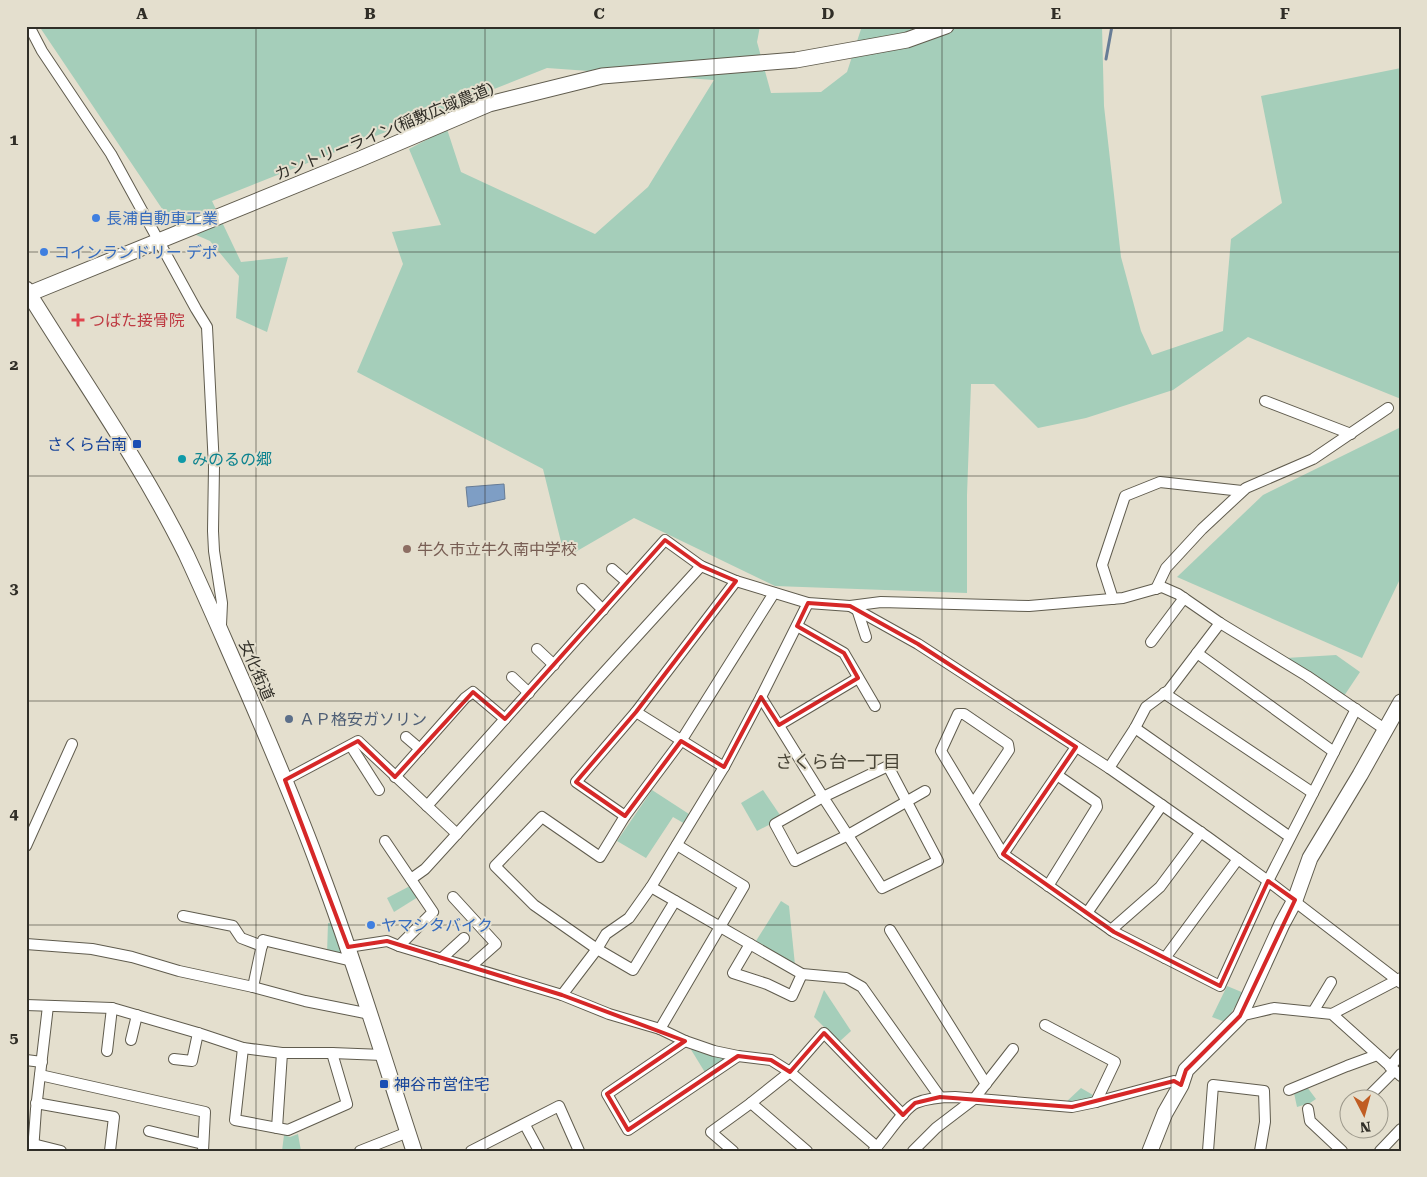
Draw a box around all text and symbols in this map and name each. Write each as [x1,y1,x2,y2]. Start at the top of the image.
text: A [136,4,148,23]
text: B [364,4,376,23]
text: C [593,4,605,23]
text: D [822,4,835,23]
text: E [1051,4,1061,23]
text: F [1280,4,1290,23]
street label: カントリーライン(稲敷広域農道) [272,79,496,184]
text: 1 [10,130,19,149]
place label: 長浦自動車工業 [106,209,218,228]
marker: 長浦自動車工業 [90,212,102,224]
place label: コインランドリー デポ [54,243,218,262]
marker: コインランドリー デポ [38,246,50,258]
place label: つばた接骨院 [89,311,185,330]
marker: つばた接骨院 [71,313,85,327]
text: 2 [10,355,19,374]
place label: さくら台南 [47,435,127,454]
marker: さくら台南 [131,438,143,450]
place label: みのるの郷 [192,450,272,469]
marker: みのるの郷 [176,453,188,465]
place label: 牛久市立牛久南中学校 [417,540,577,559]
marker: 牛久市立牛久南中学校 [401,543,413,555]
text: 3 [10,579,19,598]
street label: 女化街道 [235,637,278,703]
place label: ＡＰ格安ガソリン [299,710,427,729]
marker: ＡＰ格安ガソリン [283,713,295,725]
district label: さくら台一丁目 [775,751,901,772]
text: 4 [10,804,19,823]
place label: ヤマシタバイク [381,916,493,935]
marker: ヤマシタバイク [365,919,377,931]
text: 5 [10,1028,19,1047]
place label: 神谷市営住宅 [394,1075,490,1094]
marker: 神谷市営住宅 [378,1078,390,1090]
north arrow [1340,1090,1390,1140]
text: N [1359,1118,1372,1135]

